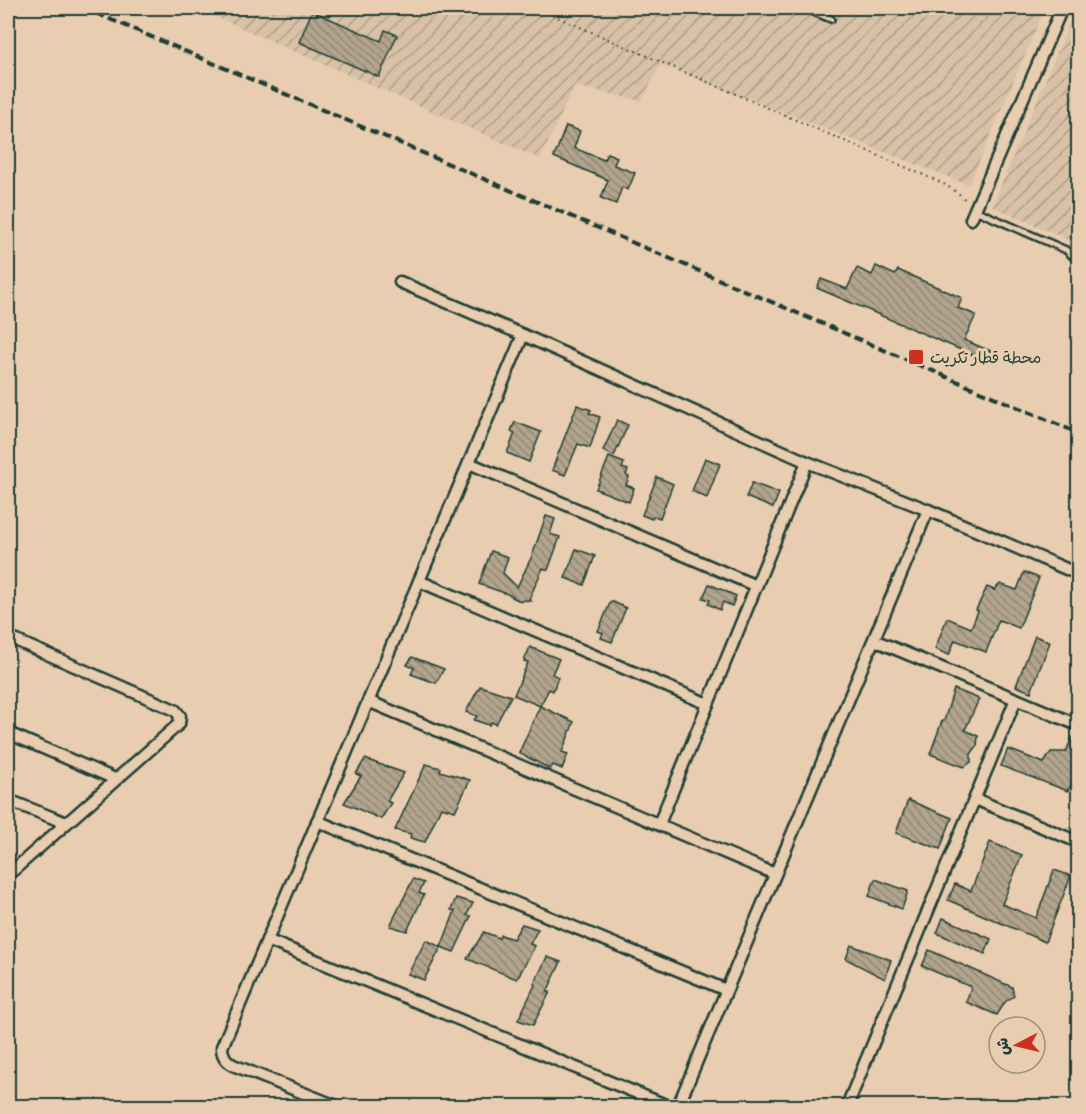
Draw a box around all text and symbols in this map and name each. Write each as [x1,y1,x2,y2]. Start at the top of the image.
place label: محطة قطار تكريت [930,346,1041,368]
marker: محطة قطار تكريت [907,348,925,366]
north arrow [987,1015,1047,1075]
text: ش [990,1037,1014,1057]

